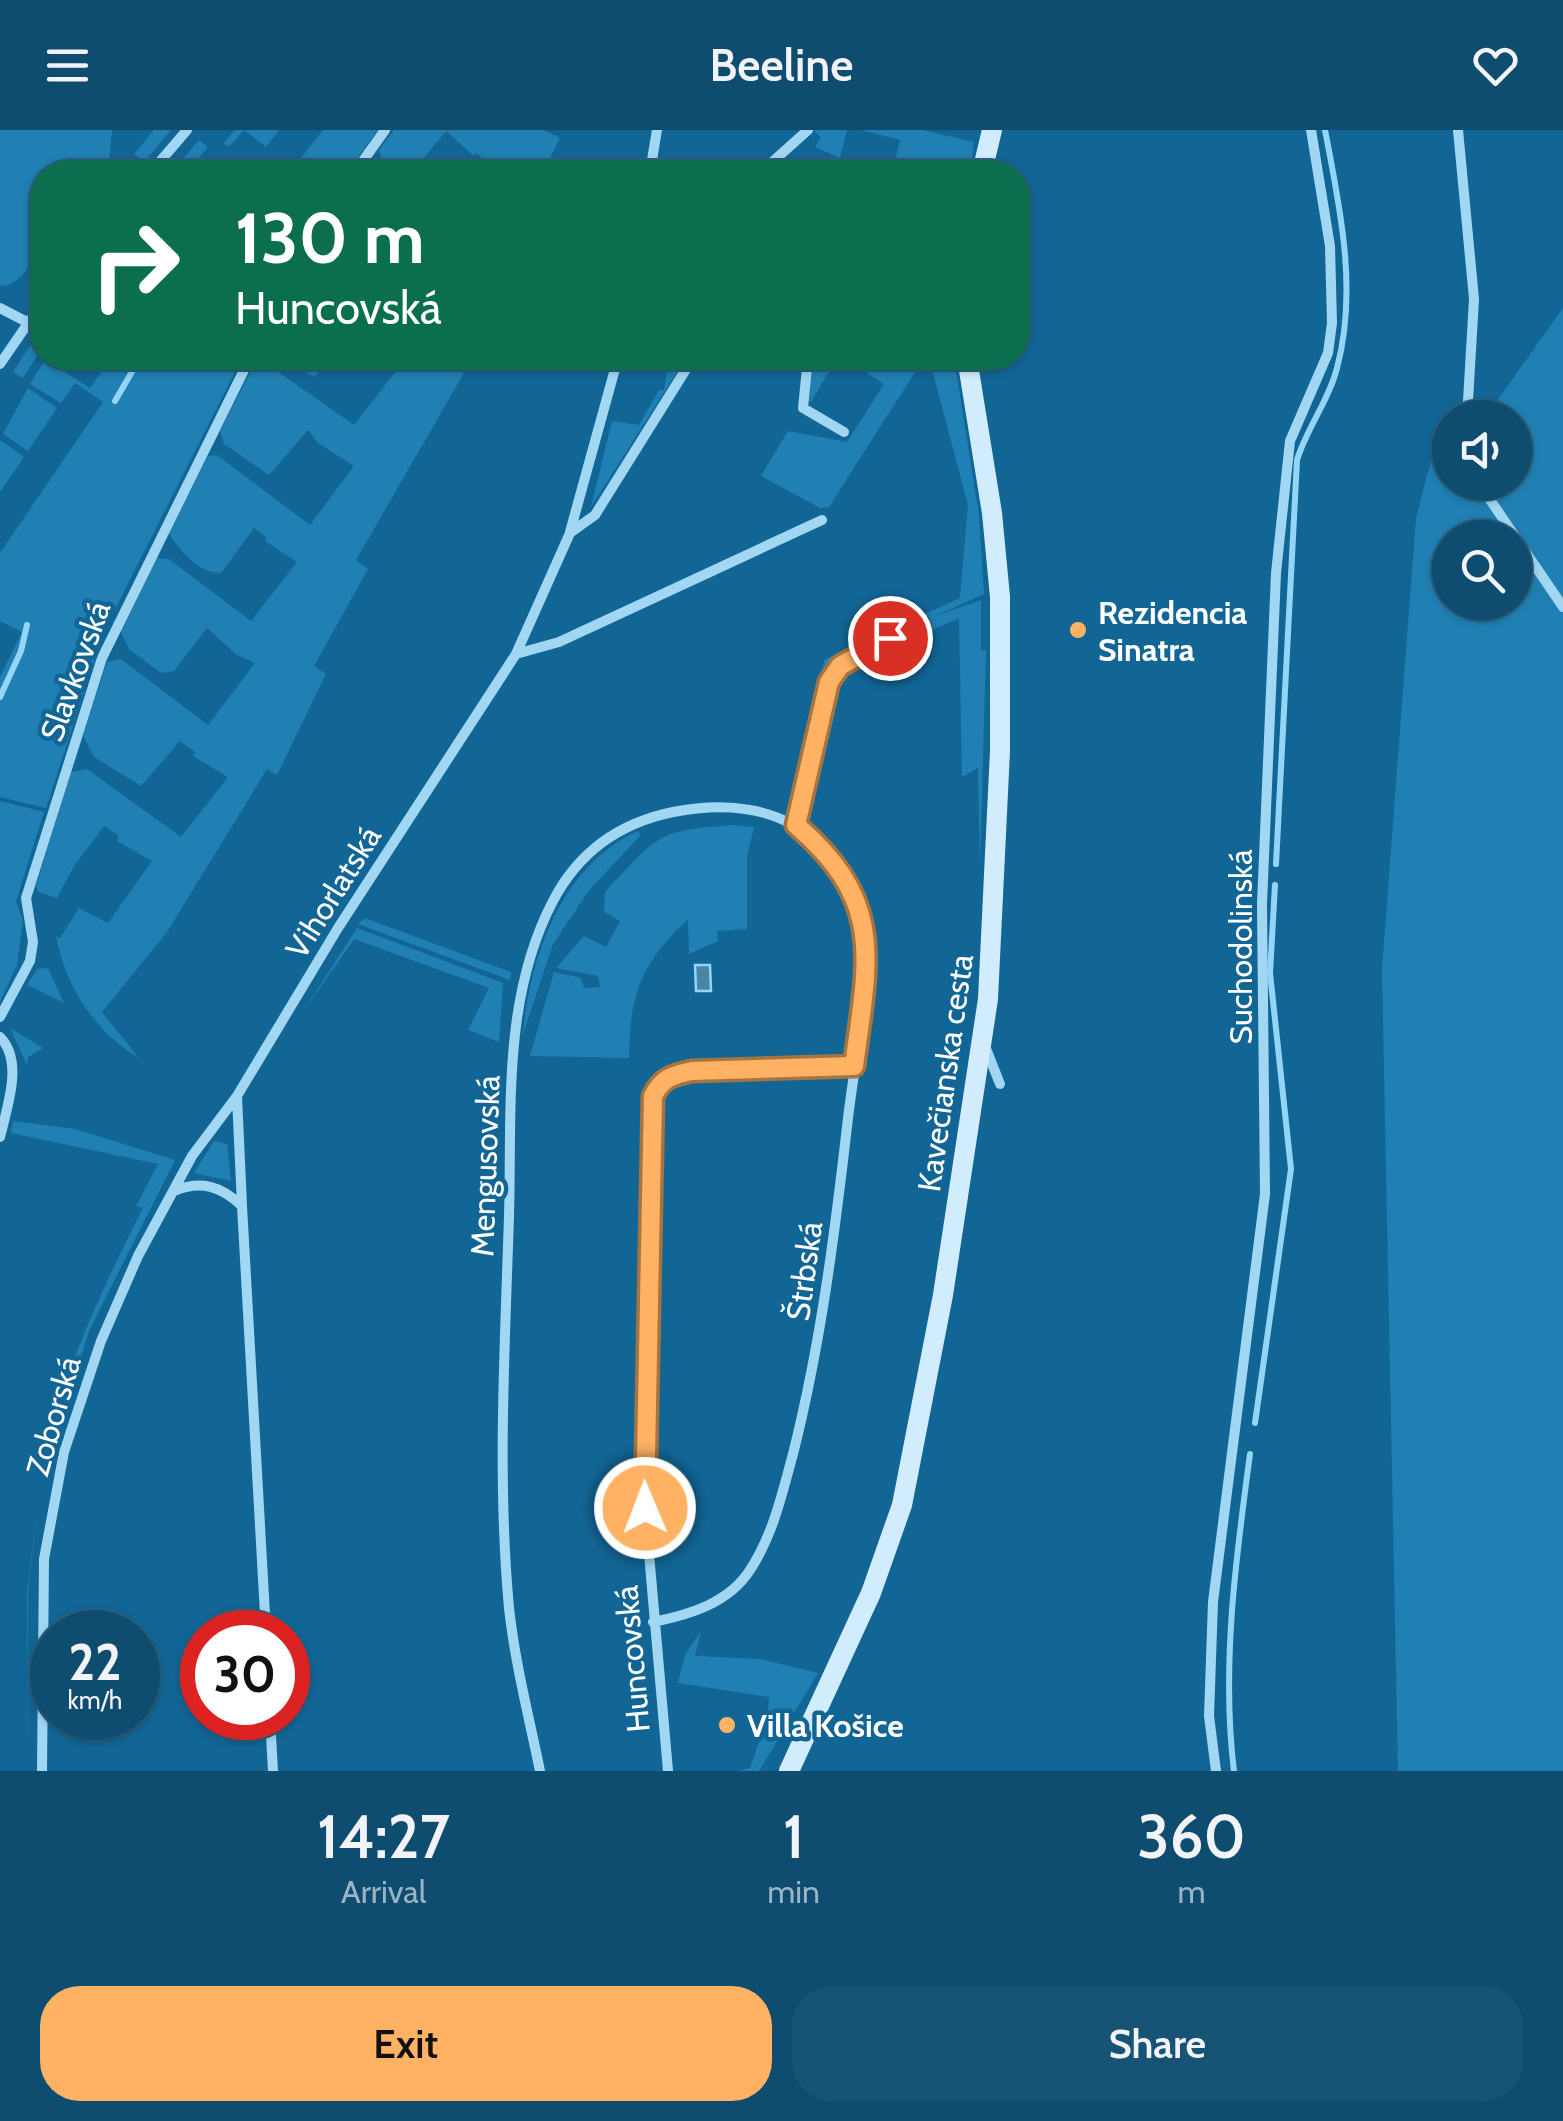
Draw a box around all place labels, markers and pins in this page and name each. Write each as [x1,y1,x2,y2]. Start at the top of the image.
place label: Rezidencia Sinatra [1098,593,1247,669]
pin [848,596,933,681]
marker: Rezidencia Sinatra [1067,619,1089,641]
place label: Villa Košice [747,1706,904,1745]
marker: Villa Košice [716,1714,738,1736]

